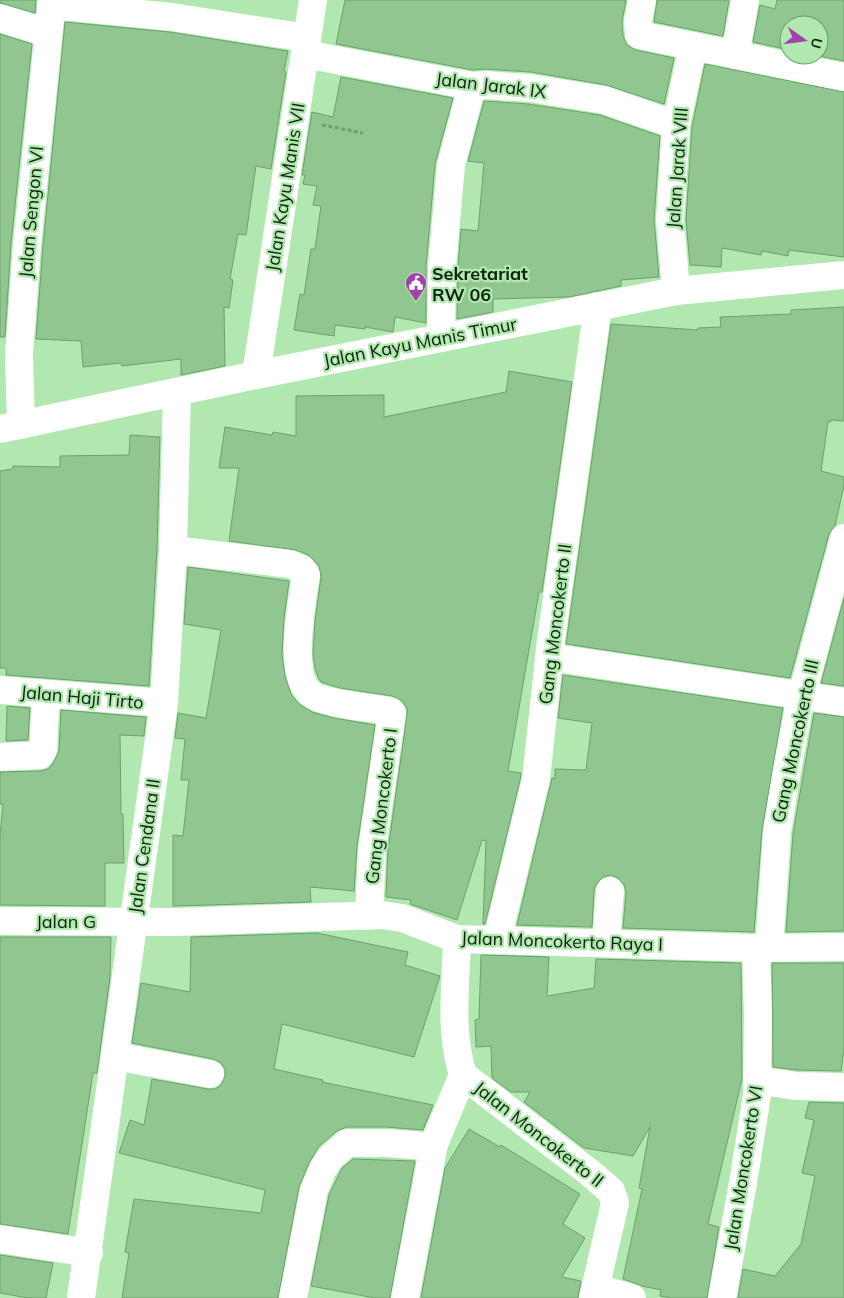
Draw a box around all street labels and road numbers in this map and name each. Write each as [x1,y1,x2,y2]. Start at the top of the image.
street label: Jalan Jarak IX [434,67,548,103]
street label: Jalan Kayu Manis VII [260,101,310,273]
street label: Jalan Jarak VIII [661,107,693,229]
street label: Jalan Sengon VI [14,145,48,279]
street label: Jalan Kayu Manis Timur [321,312,519,372]
street label: Gang Moncokerto II [534,542,576,706]
street label: Gang Moncokerto III [766,657,824,825]
street label: Jalan Haji Tirto [19,680,145,714]
street label: Gang Moncokerto I [360,727,402,885]
street label: Jalan Cendana II [123,777,165,915]
street label: Jalan G [36,910,96,933]
street label: Jalan Moncokerto Raya I [461,926,663,956]
street label: Jalan Moncokerto II [469,1076,609,1192]
street label: Jalan Moncokerto VI [719,1084,767,1252]

